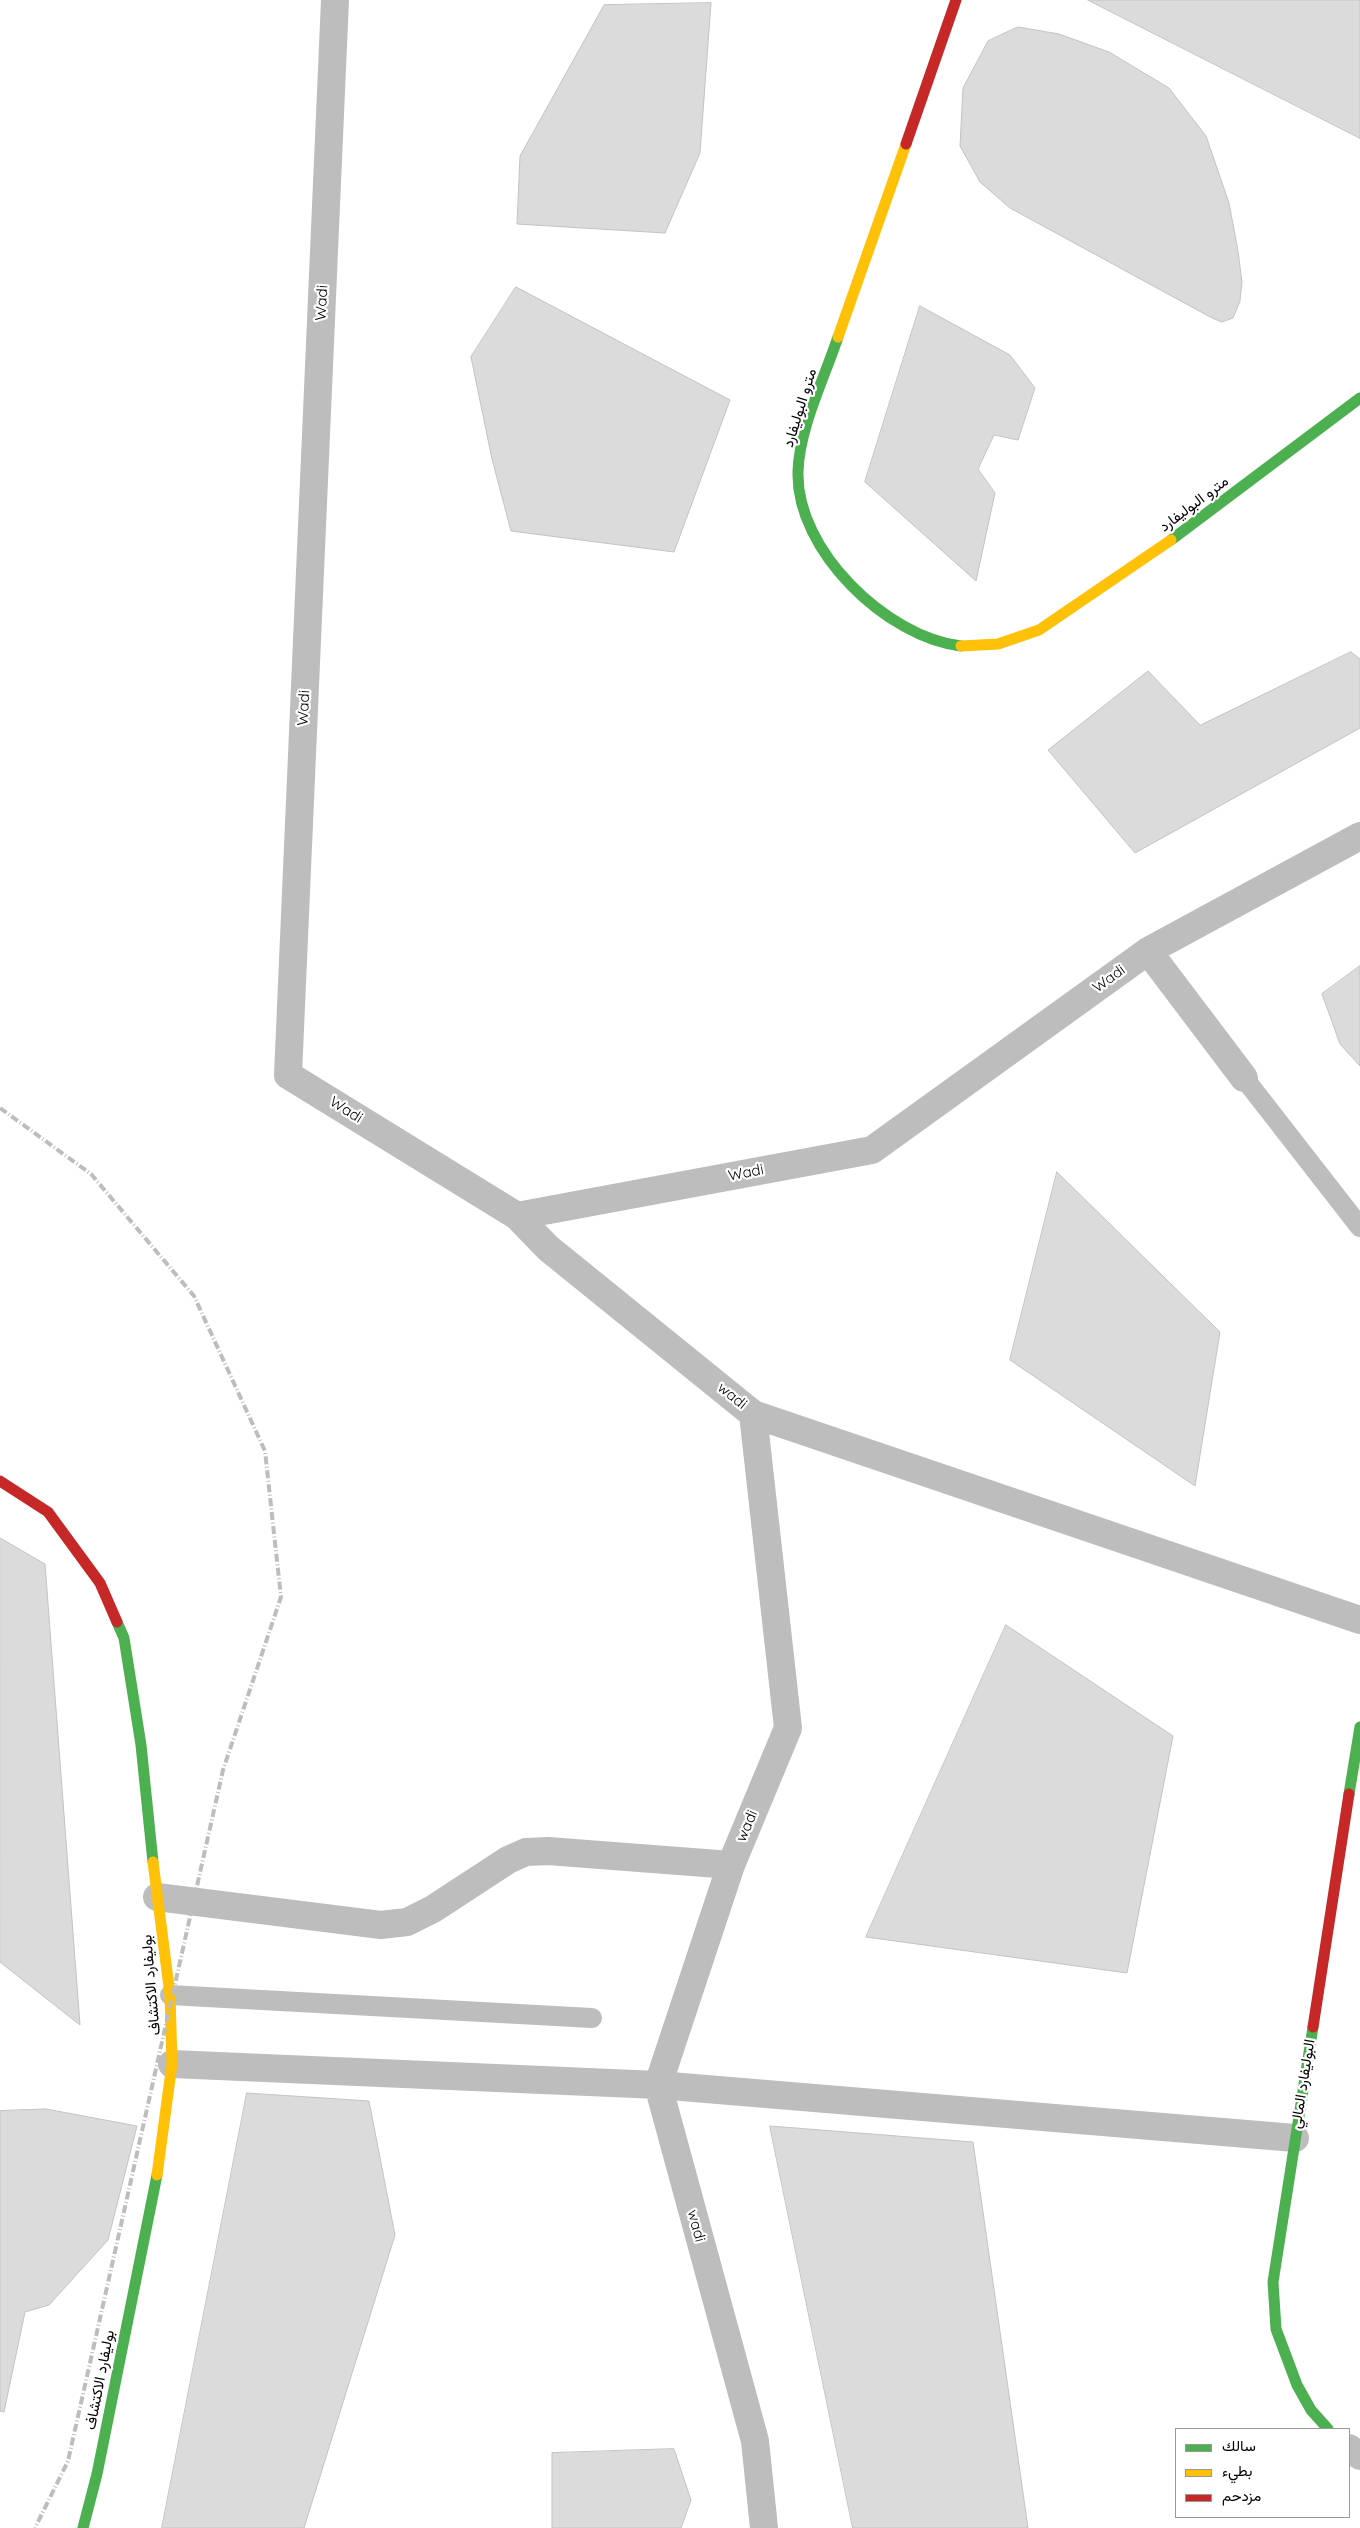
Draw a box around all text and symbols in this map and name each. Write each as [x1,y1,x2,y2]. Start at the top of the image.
street label: Wadi [312,285,332,321]
street label: مترو البوليفارد [779,366,821,450]
street label: مترو البوليفارد [1156,472,1232,536]
street label: Wadi [294,690,314,726]
street label: Wadi [1089,961,1129,997]
street label: Wadi [326,1093,366,1127]
street label: Wadi [727,1161,765,1185]
street label: wadi [714,1379,750,1413]
street label: wadi [732,1807,762,1845]
street label: بوليفارد الاكتشاف [138,1934,164,2036]
street label: البوليفارد المالي [1287,2038,1319,2130]
street label: wadi [683,2208,709,2244]
street label: بوليفارد الاكتشاف [82,2329,118,2431]
legend [1175,2428,1350,2518]
text: سالك [1222,2436,1256,2455]
text: بطيء [1222,2461,1252,2480]
text: مزدحم [1222,2486,1261,2505]

